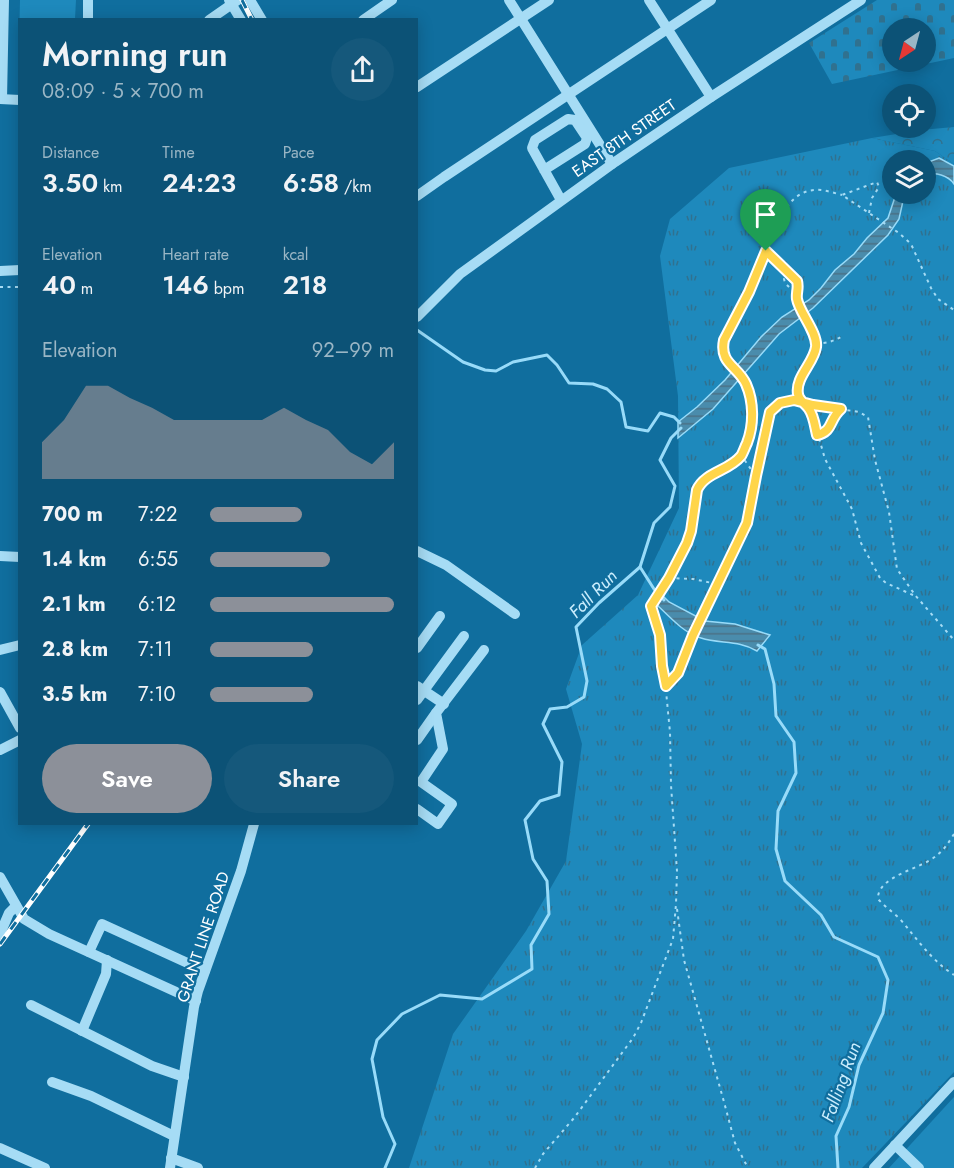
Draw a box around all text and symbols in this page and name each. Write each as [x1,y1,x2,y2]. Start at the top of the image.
north arrow [882,18,936,72]
map controls [882,18,936,204]
text: Morning run [42,31,228,78]
button: share [331,38,394,101]
text: 08:09 · 5 × 700 m [42,77,204,106]
button: locate [882,84,936,138]
street label: EAST 8TH STREET [567,93,681,183]
text: Distance [42,141,99,164]
text: Time [162,141,195,164]
text: Pace [283,141,315,164]
button: layers [882,150,936,204]
text: 3.50 [42,164,98,202]
text: 24:23 [162,164,236,202]
text: 6:58 [283,164,339,202]
text: km [98,175,123,198]
text: /km [339,175,372,198]
pin [740,189,791,251]
icon: arrive [749,198,782,231]
text: Elevation [42,243,102,266]
text: Heart rate [162,243,229,266]
text: kcal [283,243,308,266]
text: 40 [42,266,76,304]
text: 146 [162,266,209,304]
text: 218 [283,266,327,304]
text: m [76,277,93,300]
text: bpm [209,277,244,300]
text: Elevation [42,336,117,365]
text: 92–99 m [312,336,394,365]
text: 700 m [42,500,103,529]
text: 7:22 [138,500,177,529]
text: 1.4 km [42,545,107,574]
text: 6:55 [138,545,178,574]
water label: Fall Run [563,564,623,624]
text: 2.1 km [42,590,106,619]
text: 6:12 [138,590,176,619]
text: 2.8 km [42,635,108,664]
text: 7:11 [138,635,173,664]
text: 3.5 km [42,680,107,709]
text: 7:10 [138,680,176,709]
button: Save [42,744,212,813]
button: Share [224,744,394,813]
street label: GRANT LINE ROAD [171,869,235,1005]
water label: Falling Run [815,1038,867,1126]

